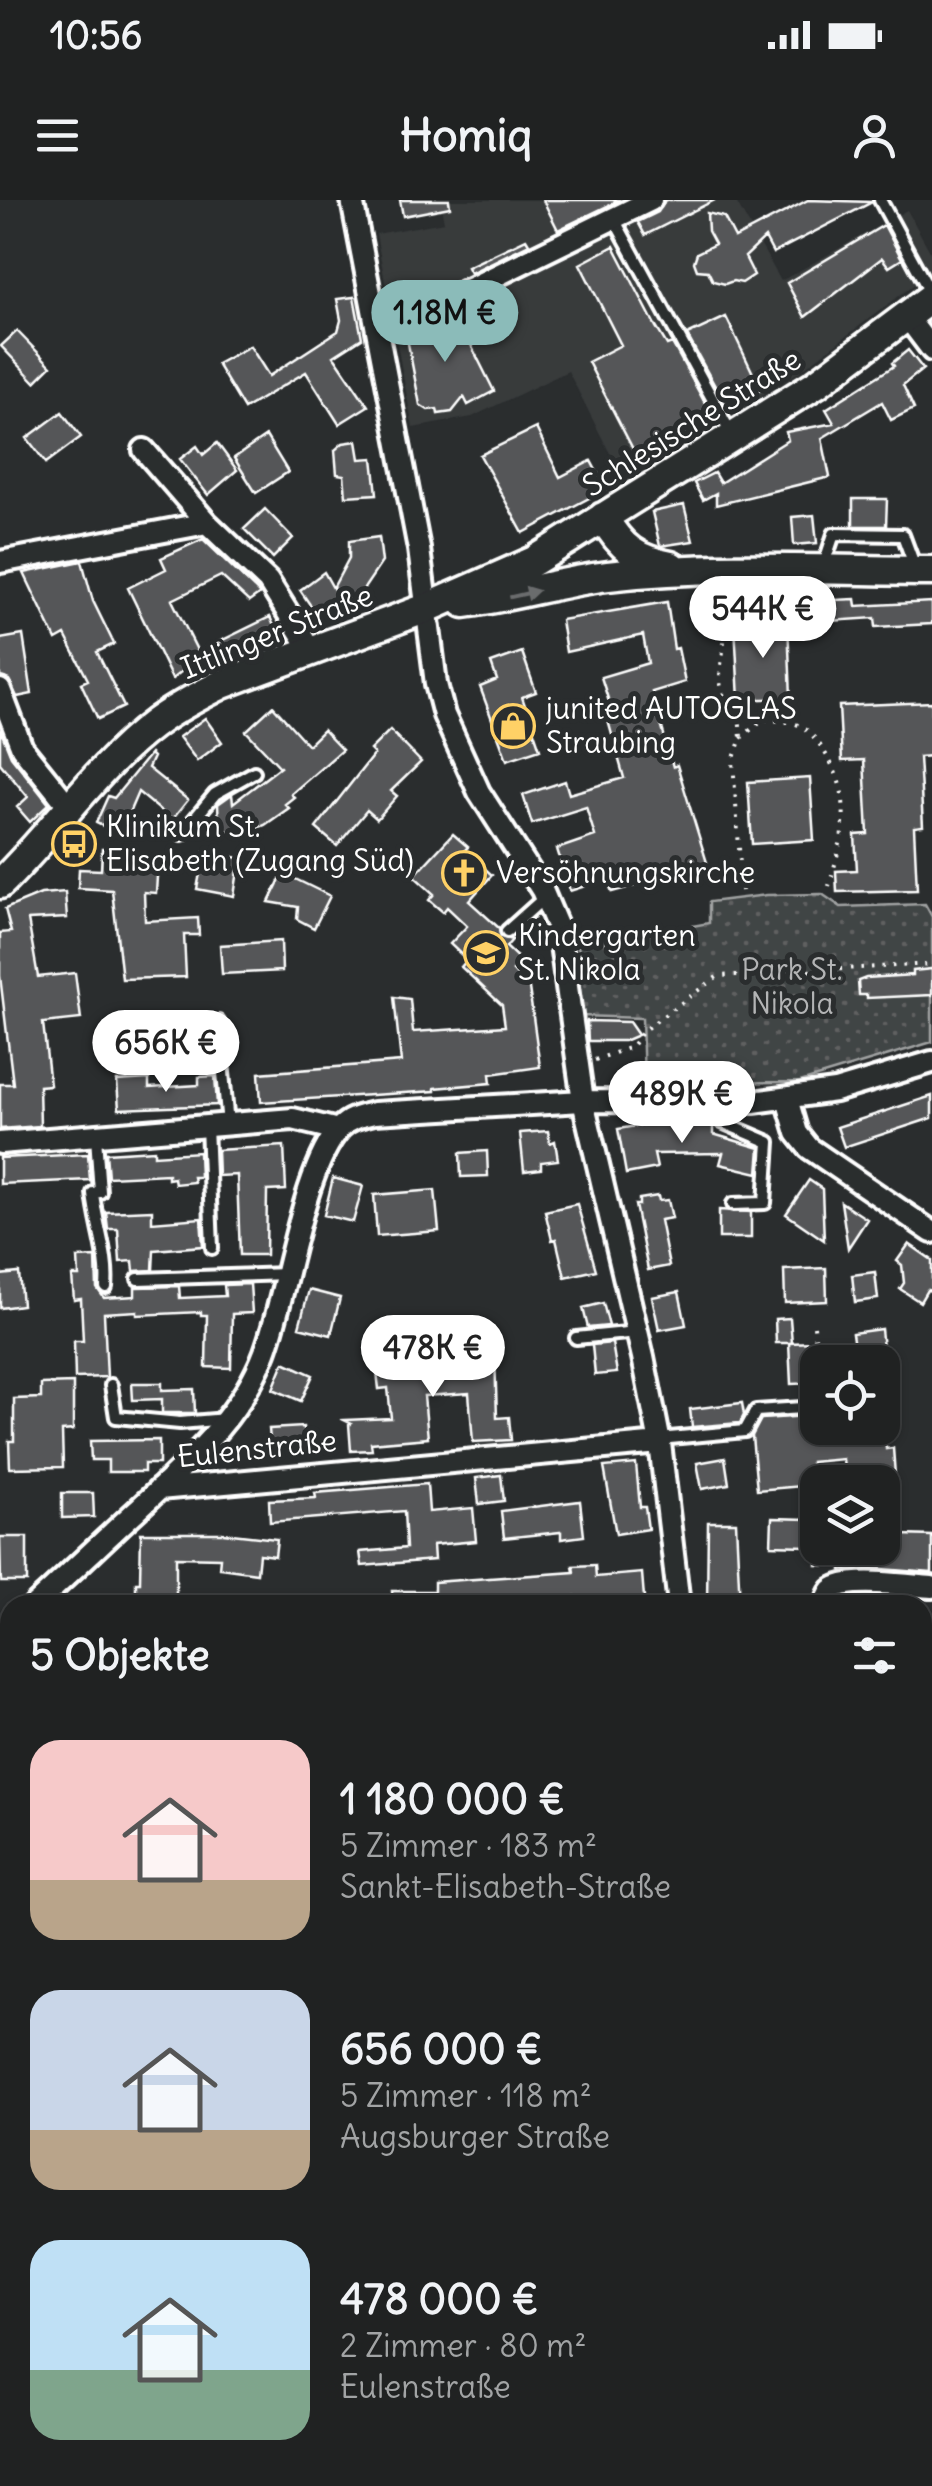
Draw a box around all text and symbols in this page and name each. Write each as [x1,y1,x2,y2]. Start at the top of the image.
text: 10:56 [50,12,142,59]
text: Homiq [400,107,532,163]
icon: menu [30,108,85,163]
icon: person [847,108,902,163]
pin: 1.18M € [353,280,537,365]
text: 1.18M € [393,292,497,333]
street label: Schlesische Straße [575,340,807,504]
street label: Ittlinger Straße [175,575,378,687]
pin: 544K € [682,576,844,661]
one-way arrow [509,586,540,601]
text: 544K € [711,588,815,629]
place label: junited AUTOGLAS Straubing [545,689,797,761]
shop icon: junited AUTOGLAS Straubing [490,703,536,749]
place label: Klinikum St. Elisabeth (Zugang Süd) [106,807,414,879]
bus stop icon: Klinikum St. Elisabeth (Zugang Süd) [51,821,97,867]
church icon: Versöhnungskirche [441,850,487,896]
place label: Versöhnungskirche [496,853,755,891]
place label: Kindergarten St. Nikola [518,916,696,988]
school or university icon: Kindergarten St. Nikola [463,930,509,976]
park label: Park St. Nikola [741,950,843,1022]
pin: 656K € [85,1010,247,1095]
text: 656K € [114,1022,218,1063]
pin: 489K € [601,1061,763,1146]
text: 489K € [630,1073,734,1114]
pin: 478K € [352,1315,514,1400]
text: 478K € [383,1327,483,1368]
map controls [800,1345,900,1565]
button: locate [800,1345,900,1445]
street label: Eulenstraße [175,1421,339,1475]
button: layers [800,1465,900,1565]
icon: filters [847,1628,902,1683]
text: 5 Objekte [30,1629,210,1681]
text: 1 180 000 € [340,1773,565,1825]
icon: home [110,1780,230,1900]
text: 5 Zimmer · 183 m² [340,1825,597,1866]
text: Sankt-Elisabeth-Straße [340,1866,671,1907]
text: 656 000 € [340,2023,543,2075]
icon: home [110,2030,230,2150]
text: 5 Zimmer · 118 m² [340,2075,592,2116]
text: Augsburger Straße [340,2116,610,2157]
text: 478 000 € [340,2273,539,2325]
icon: home [110,2280,230,2400]
text: 2 Zimmer · 80 m² [340,2325,586,2366]
text: Eulenstraße [340,2366,511,2407]

